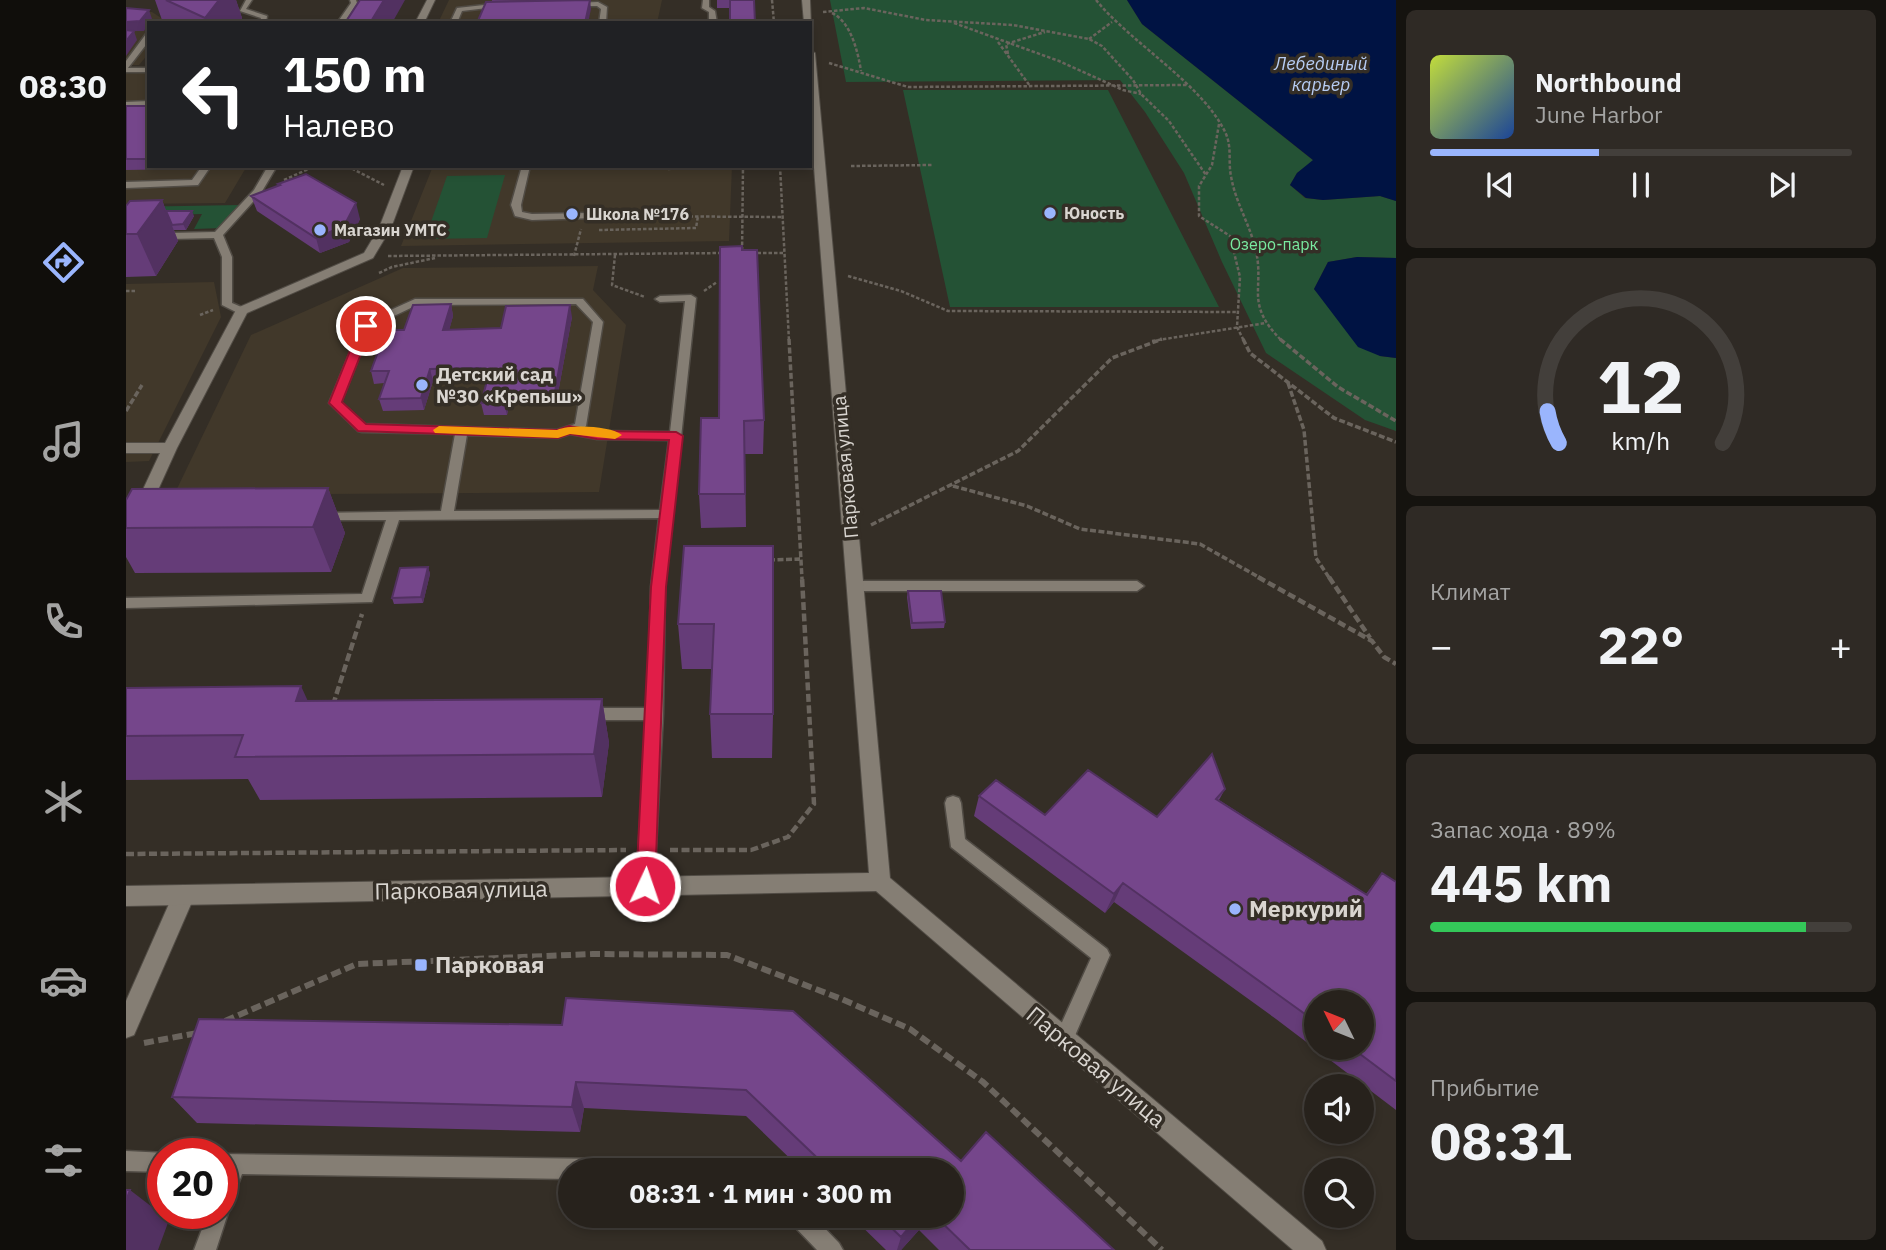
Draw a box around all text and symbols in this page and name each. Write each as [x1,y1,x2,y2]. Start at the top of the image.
text: 150 m [283,42,427,105]
icon: left [168,49,259,140]
water label: Лебединый карьер [1273,52,1368,96]
text: 08:30 [19,65,107,107]
text: Northbound [1535,65,1682,99]
text: June Harbor [1535,99,1663,129]
text: Налево [283,104,394,146]
icon: previous [1481,166,1519,204]
icon: pause [1622,166,1660,204]
icon: next [1763,166,1801,204]
place label: Юность [1064,203,1124,223]
place label: Школа №176 [586,204,689,224]
marker: Юность [1042,205,1058,221]
marker: Школа №176 [564,206,580,222]
place label: Магазин УМТС [334,220,447,240]
marker: Магазин УМТС [312,222,328,238]
park label: Озеро-парк [1230,234,1319,254]
icon: directions [39,238,88,287]
pin [336,296,396,356]
icon: arrive [347,307,385,345]
text: 12 [1597,338,1685,433]
place label: Детский сад №30 «Крепыш» [436,362,582,408]
marker: Детский сад №30 «Крепыш» [414,377,430,393]
street label: Парковая улица [827,395,863,539]
icon: music [39,417,88,466]
text: km/h [1612,424,1670,457]
text: Климат [1430,576,1511,606]
icon: phone [39,597,88,646]
text: 22° [1598,611,1684,678]
text: − [1430,621,1453,670]
text: + [1829,621,1852,670]
icon: climate [39,777,88,826]
text: Запас хода · 89% [1430,814,1616,844]
position arrow [608,849,682,923]
text: 445 km [1430,849,1612,916]
street label: Парковая улица [374,872,548,906]
place label: Меркурий [1249,893,1363,923]
marker: Меркурий [1227,901,1243,917]
place label: Парковая [435,949,544,979]
icon: car [39,956,88,1005]
marker: Парковая [413,957,429,973]
north arrow [1304,990,1374,1060]
map controls [1304,990,1374,1228]
street label: Парковая улица [1021,999,1173,1133]
text: Прибытие [1430,1072,1539,1102]
button: sound [1304,1074,1374,1144]
text: 08:31 [1430,1107,1572,1174]
icon: filters [39,1136,88,1185]
speed limit sign: 20 [147,1138,238,1229]
button: search [1304,1158,1374,1228]
text: 08:31 · 1 мин · 300 m [630,1176,892,1210]

